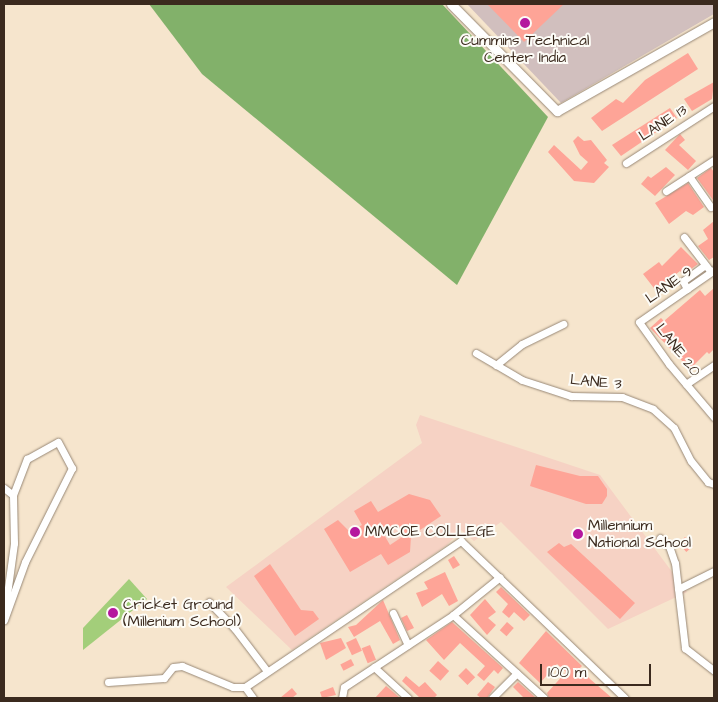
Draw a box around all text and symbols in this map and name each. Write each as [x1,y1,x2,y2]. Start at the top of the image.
marker: Cummins Technical Center India [519,17,531,29]
place label: Cummins Technical Center India [461,31,589,66]
street label: LANE 13 [636,101,690,145]
street label: LANE 9 [642,262,696,308]
street label: LANE 20 [652,320,704,380]
street label: LANE 3 [569,371,623,393]
place label: Millennium National School [588,516,691,551]
place label: MMCOE COLLEGE [365,523,495,541]
marker: MMCOE COLLEGE [349,526,361,538]
marker: Millennium National School [572,528,584,540]
place label: Cricket Ground (Millenium School) [123,595,241,630]
marker: Cricket Ground (Millenium School) [107,607,119,619]
scale bar [543,654,654,686]
text: 100 m [548,662,587,683]

